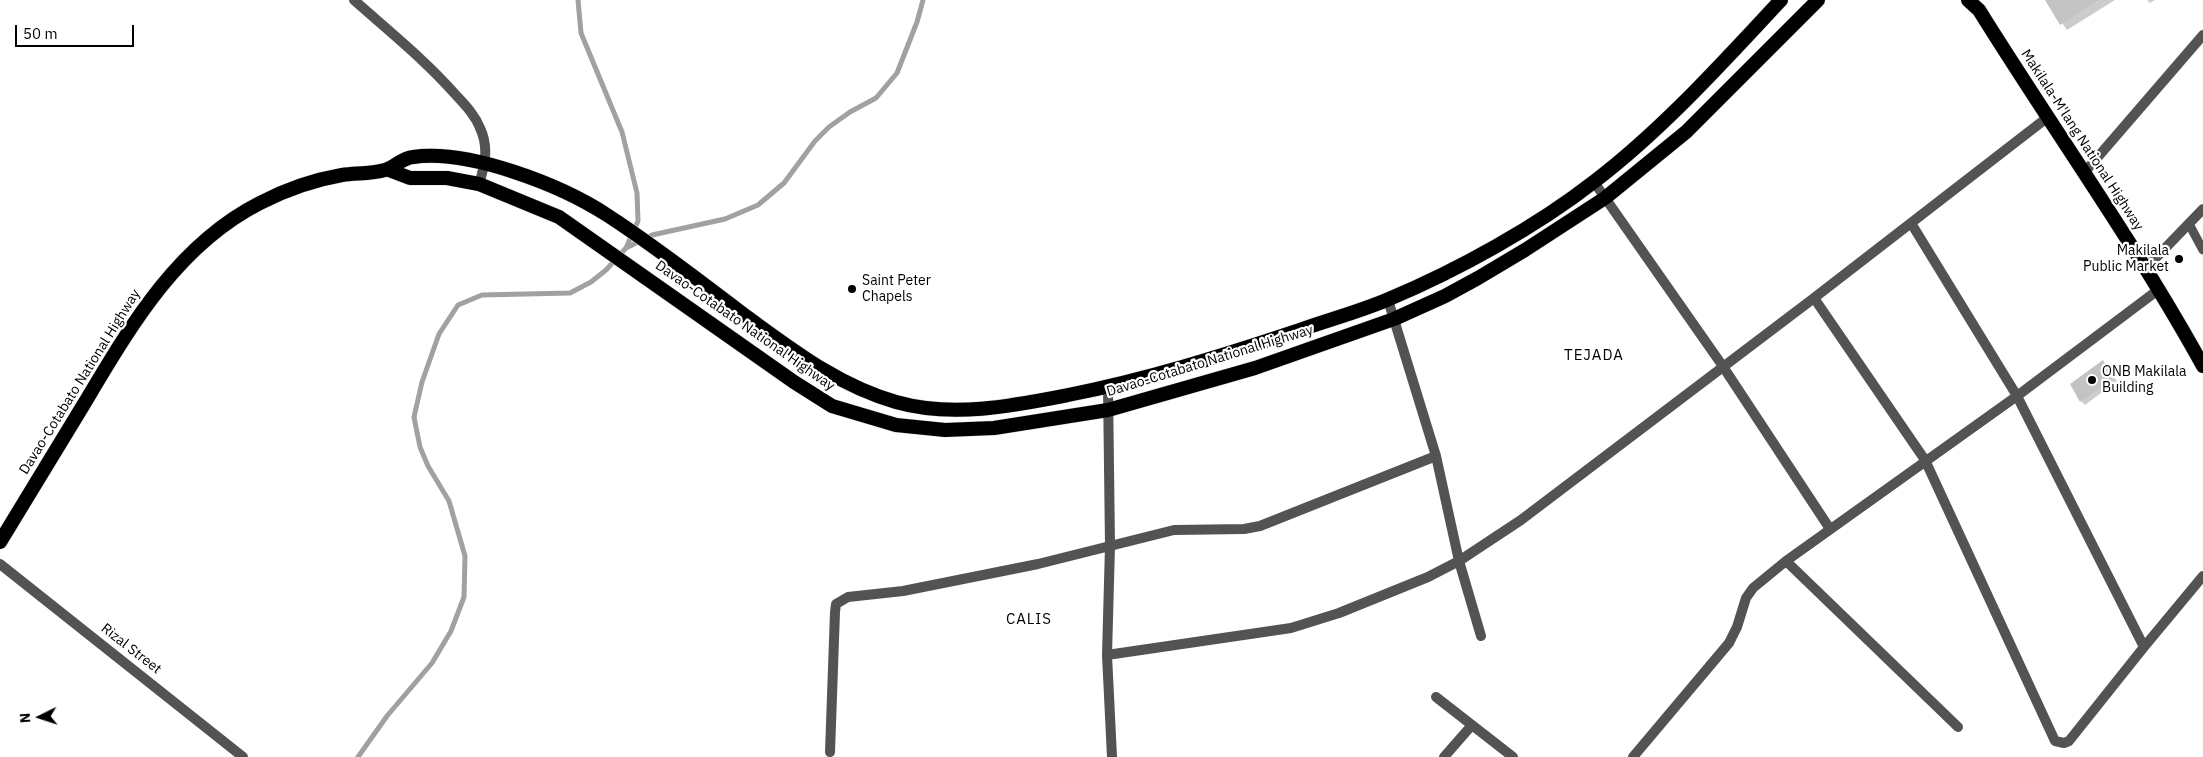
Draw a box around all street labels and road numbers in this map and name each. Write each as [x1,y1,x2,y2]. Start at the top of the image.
street label: Makilala-M'lang National Highway [2017,46,2147,234]
street label: Davao-Cotabato National Highway [652,257,838,395]
street label: Davao-Cotabato National Highway [16,286,144,478]
street label: Davao-Cotabato National Highway [1105,322,1315,400]
street label: Rizal Street [97,620,165,678]

